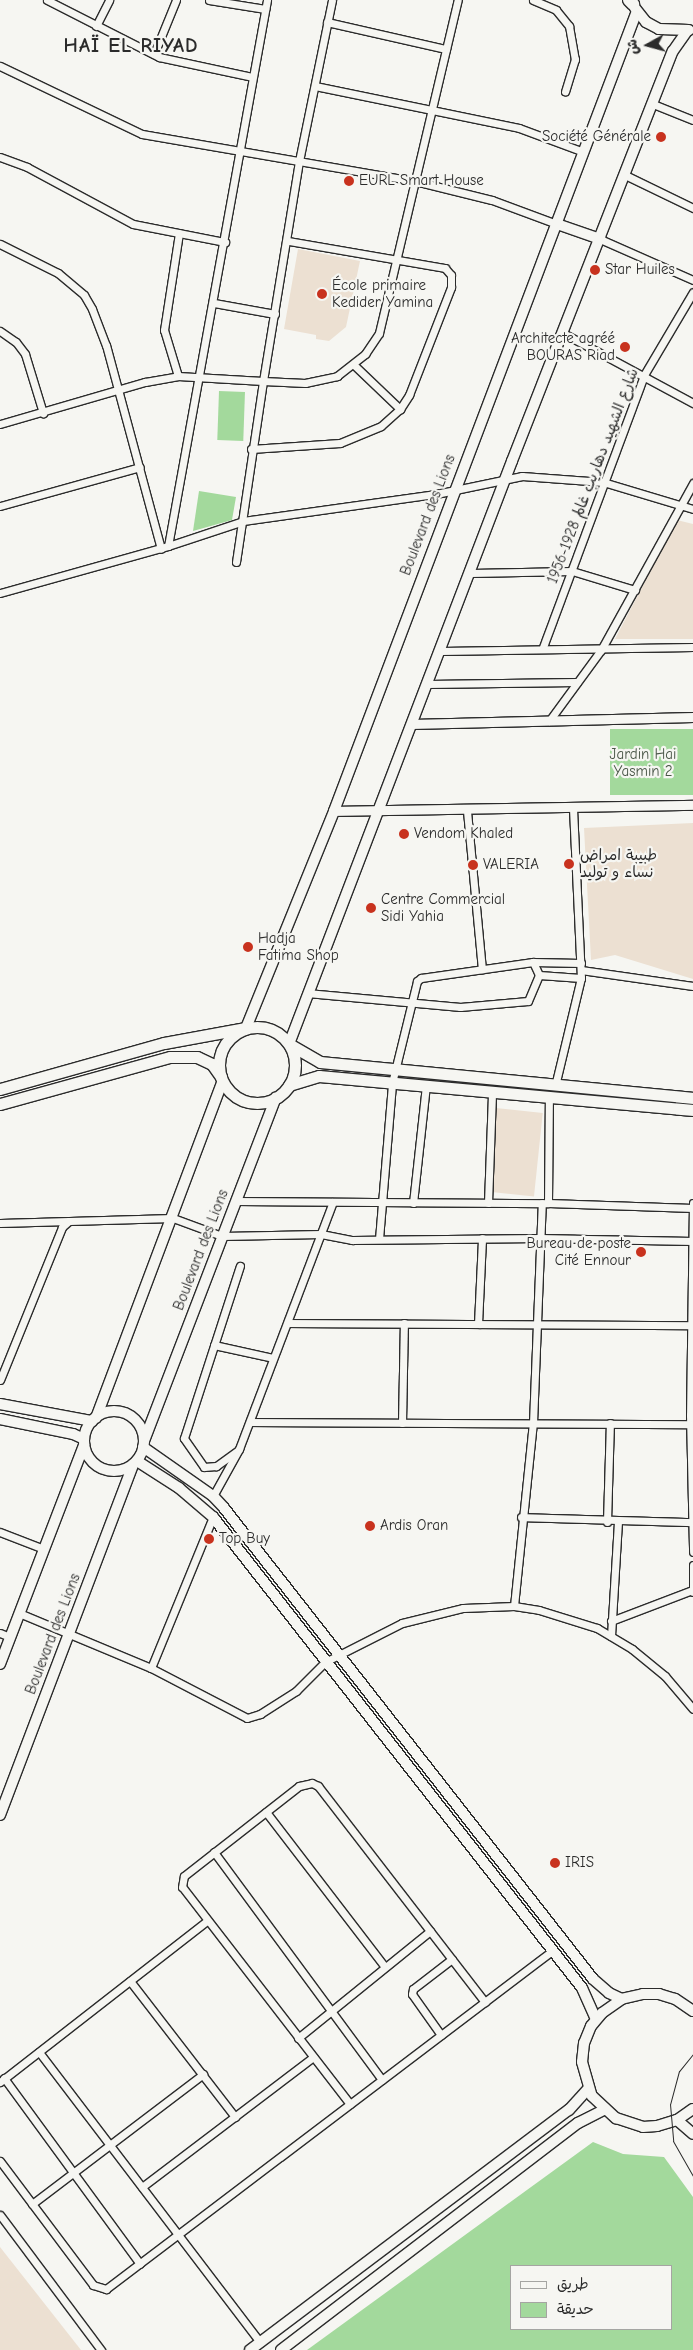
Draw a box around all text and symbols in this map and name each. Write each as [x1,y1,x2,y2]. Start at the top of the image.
north arrow [623,20,673,70]
district label: HAÏ EL RIYAD [62,33,200,57]
text: ش [623,38,642,56]
place label: Société Générale [542,128,651,146]
marker: Société Générale [655,131,667,143]
place label: EURL Smart House [359,172,484,190]
marker: EURL Smart House [343,175,355,187]
place label: Star Huiles [605,261,675,279]
marker: Star Huiles [589,264,601,276]
place label: École primaire Kedider Yamina [332,276,433,311]
marker: École primaire Kedider Yamina [316,288,328,300]
place label: Architecte agréé BOURAS Riad [511,329,615,364]
marker: Architecte agréé BOURAS Riad [619,341,631,353]
street label: شارع الشهيد دهاريب غالم 1928-1956 [544,366,642,586]
street label: Boulevard des Lions [397,452,459,578]
park label: Jardin Hai Yasmin 2 [610,745,676,780]
place label: Vendom Khaled [414,825,513,843]
marker: Vendom Khaled [398,828,410,840]
place label: طبيبة امراض نساء و توليد [580,846,657,881]
place label: VALERIA [483,856,539,874]
marker: طبيبة امراض نساء و توليد [562,857,576,871]
marker: VALERIA [467,859,479,871]
place label: Centre Commercial Sidi Yahia [381,890,505,925]
marker: Centre Commercial Sidi Yahia [365,902,377,914]
place label: Hadja Fatima Shop [258,929,339,964]
marker: Hadja Fatima Shop [242,941,254,953]
street label: Boulevard des Lions [170,1187,232,1313]
place label: Bureau de poste Cité Ennour [527,1234,631,1269]
marker: Bureau de poste Cité Ennour [635,1246,647,1258]
place label: Ardis Oran [380,1517,448,1535]
marker: Ardis Oran [364,1520,376,1532]
place label: Top Buy [219,1530,270,1548]
marker: Top Buy [203,1533,215,1545]
street label: Boulevard des Lions [22,1571,84,1697]
place label: IRIS [565,1854,594,1872]
marker: IRIS [549,1857,561,1869]
legend [510,2265,673,2330]
text: طريق [557,2275,589,2293]
text: حديقة [557,2300,594,2318]

